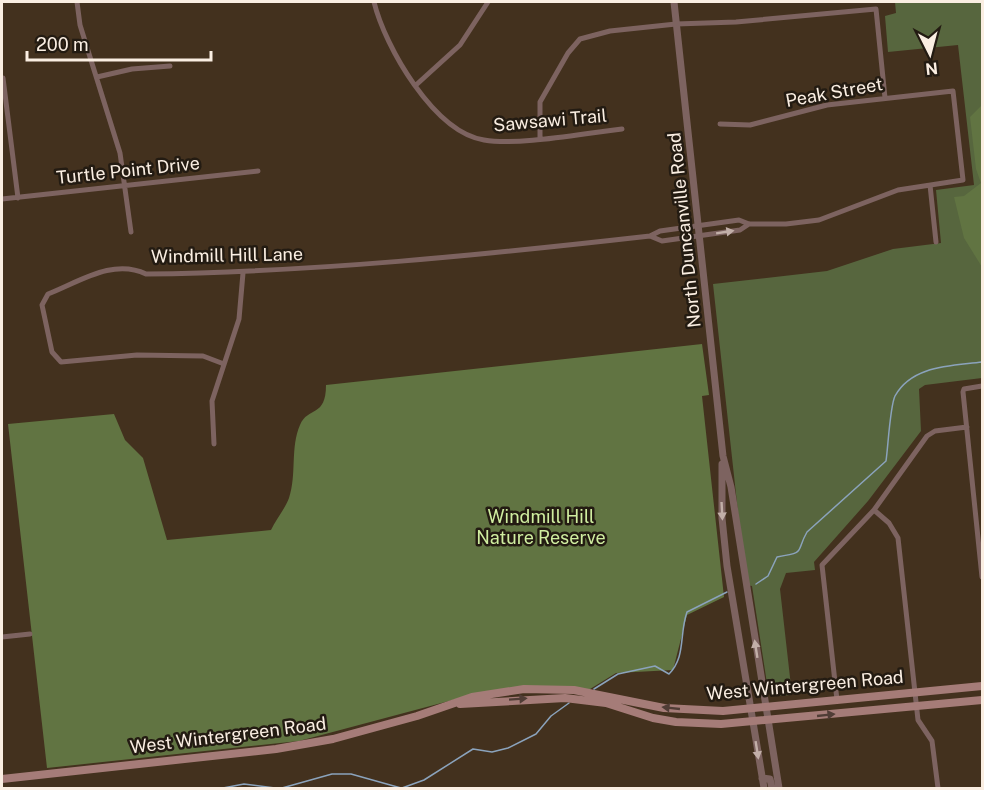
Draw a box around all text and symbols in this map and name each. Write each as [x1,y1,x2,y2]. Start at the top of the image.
scale bar [27,24,212,62]
north arrow [900,24,960,84]
text: 200 m [36,34,89,55]
text: N [924,58,939,79]
street label: Peak Street [784,73,884,111]
street label: Sawsawi Trail [492,105,608,135]
street label: North Duncanville Road [663,131,705,329]
street label: Turtle Point Drive [55,152,201,188]
one-way arrow [715,228,734,237]
street label: Windmill Hill Lane [151,243,303,267]
one-way arrow [717,502,726,521]
park label: Windmill Hill Nature Reserve [476,506,606,548]
one-way arrow [752,640,761,659]
street label: West Wintergreen Road [706,666,904,704]
one-way arrow [509,695,528,704]
one-way arrow [662,703,681,713]
one-way arrow [817,710,836,720]
street label: West Wintergreen Road [129,713,327,757]
one-way arrow [753,740,762,759]

